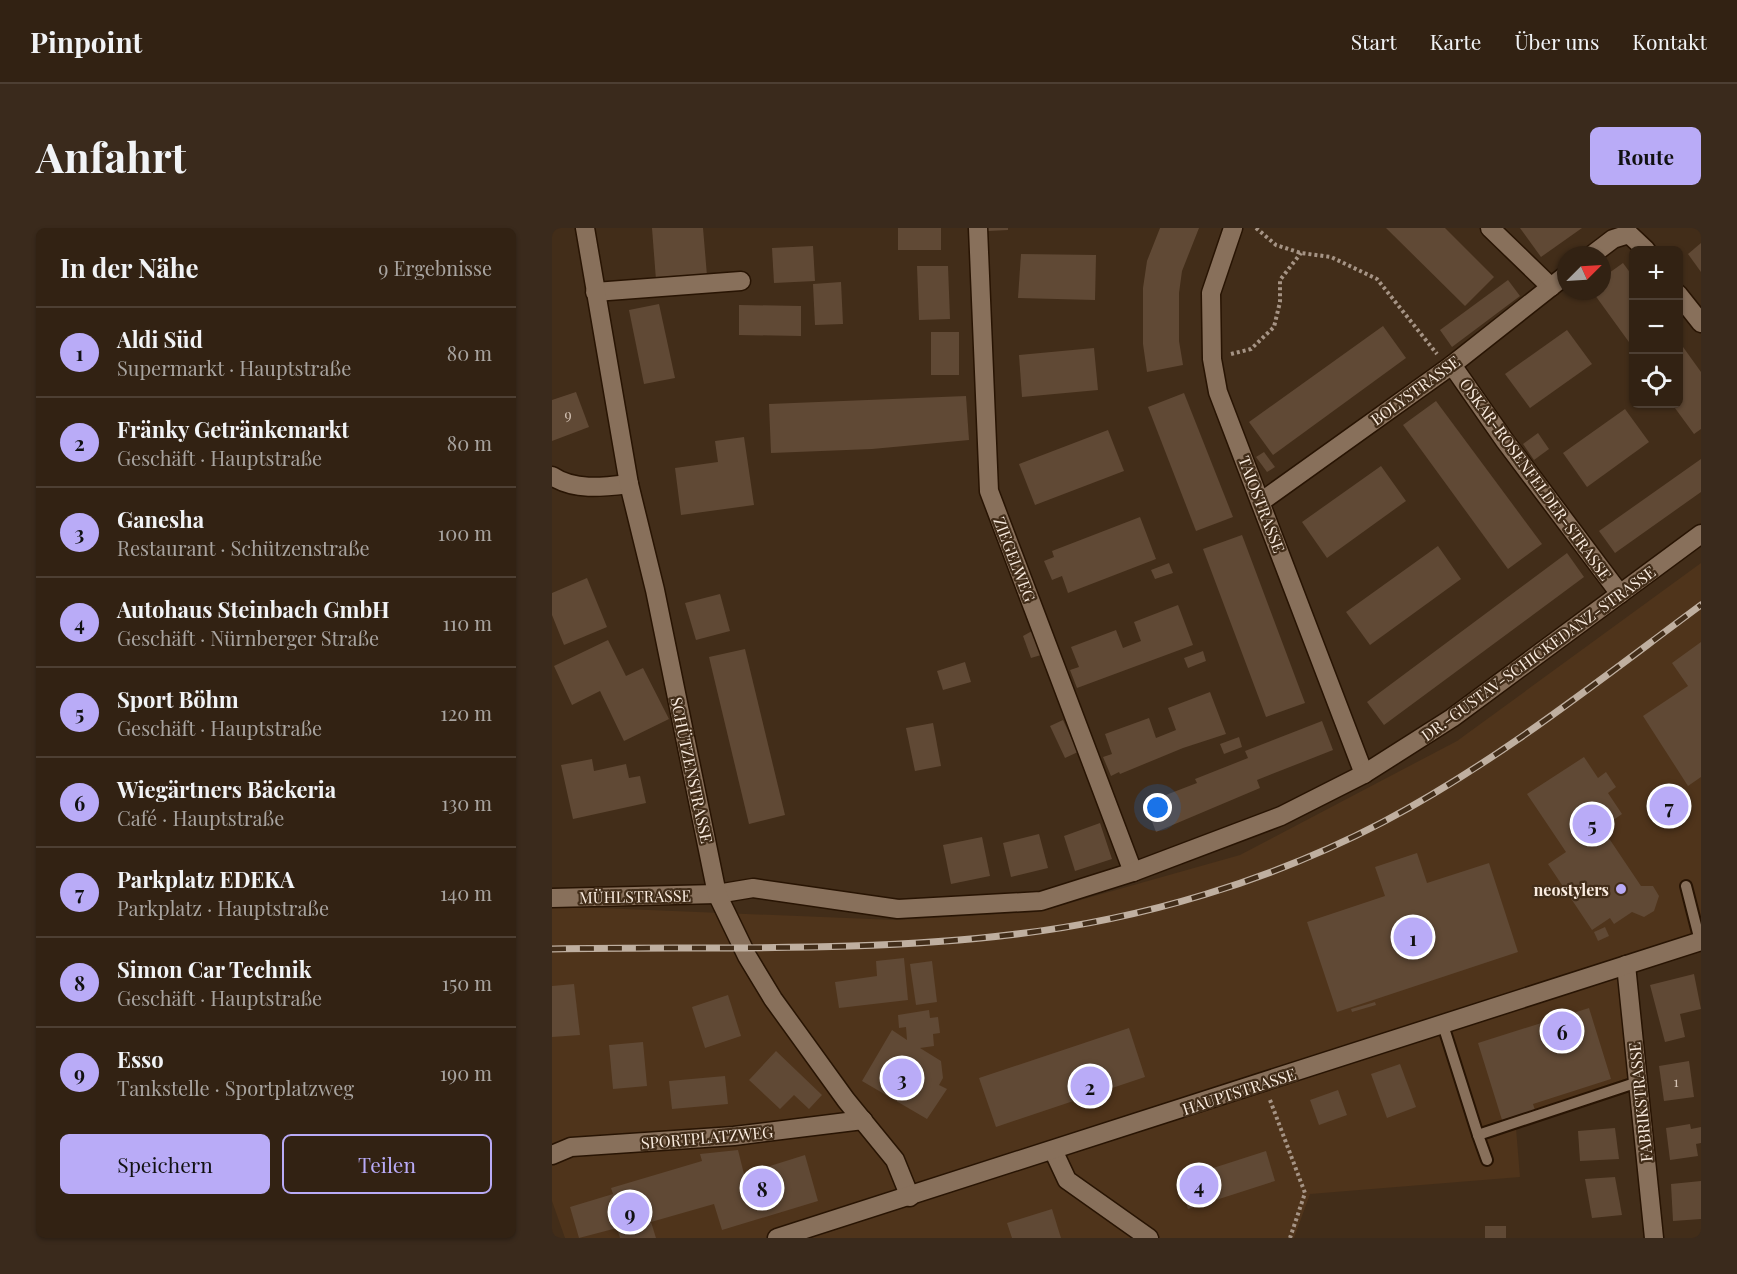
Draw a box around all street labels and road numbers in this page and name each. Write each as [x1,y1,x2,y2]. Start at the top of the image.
street label: BOLYSTRASSE [1366,350,1464,430]
street label: OSKAR-ROSENFELDER-STRASSE [1456,374,1616,584]
street label: TAIOSTRASSE [1234,453,1290,555]
street label: ZIEGELWEG [989,514,1041,604]
street label: DR.-GUSTAV-SCHICKEDANZ-STRASSE [1417,561,1659,745]
street label: SCHÜTZENSTRASSE [666,695,718,845]
street label: MÜHLSTRASSE [579,885,691,907]
street label: FABRIKSTRASSE [1623,1041,1657,1163]
street label: HAUPTSTRASSE [1179,1063,1299,1119]
street label: SPORTPLATZWEG [640,1121,774,1153]

